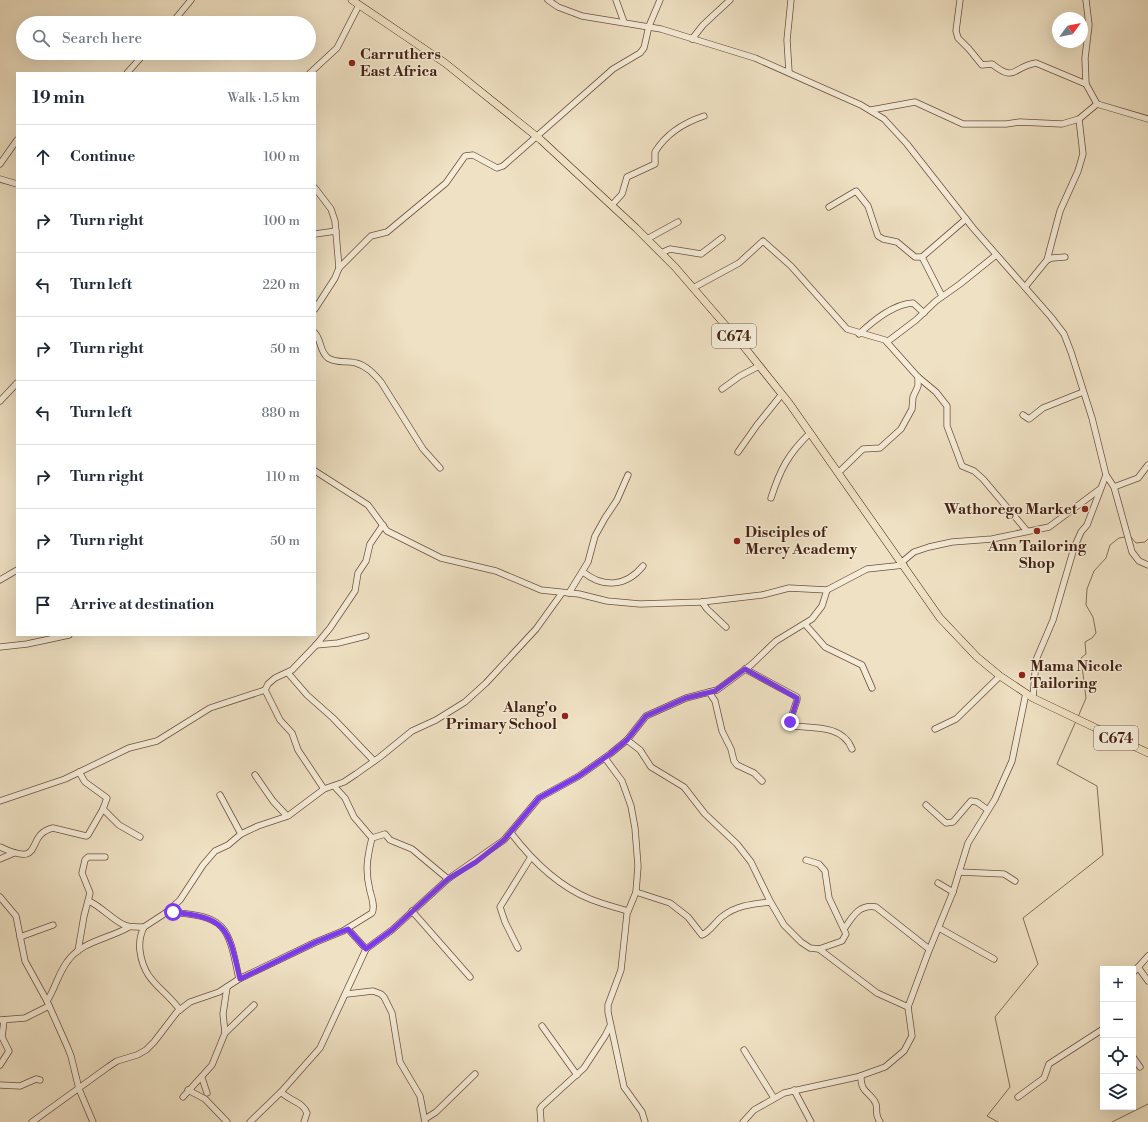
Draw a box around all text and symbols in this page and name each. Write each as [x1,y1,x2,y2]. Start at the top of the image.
north arrow [1052,12,1088,48]
search box [16,16,316,60]
icon: search [30,27,52,49]
text: Search here [62,29,142,48]
place label: Carruthers East Africa [360,45,441,81]
marker: Carruthers East Africa [347,58,357,68]
text: 19 min [32,87,85,109]
text: Walk · 1.5 km [228,90,300,106]
icon: ahead [32,146,54,168]
text: Continue [70,147,135,166]
text: 100 m [264,149,300,165]
icon: right [32,210,54,232]
text: Turn right [70,211,144,230]
text: 100 m [264,213,300,229]
icon: left [32,274,54,296]
text: Turn left [70,275,132,294]
text: 220 m [262,277,300,293]
road number: C674 [712,324,756,348]
icon: right [32,338,54,360]
text: Turn right [70,339,144,358]
text: 50 m [270,341,300,357]
icon: left [32,402,54,424]
text: Turn left [70,403,132,422]
text: 880 m [261,405,300,421]
icon: right [32,466,54,488]
text: Turn right [70,467,144,486]
text: 110 m [266,469,300,485]
place label: Wathorego Market [943,500,1078,519]
marker: Wathorego Market [1080,504,1090,514]
place label: Disciples of Mercy Academy [745,523,858,559]
marker: Ann Tailoring Shop [1032,526,1042,536]
icon: right [32,530,54,552]
text: Turn right [70,531,144,550]
text: 50 m [270,533,300,549]
marker: Disciples of Mercy Academy [732,536,742,546]
place label: Ann Tailoring Shop [987,537,1087,573]
icon: arrive [32,594,54,616]
text: Arrive at destination [70,595,214,614]
place label: Mama Nicole Tailoring [1030,657,1122,693]
marker: Mama Nicole Tailoring [1017,670,1027,680]
place label: Alang'o Primary School [446,698,557,734]
marker: Alang'o Primary School [560,711,570,721]
route end [781,713,799,731]
road number: C674 [1094,726,1138,750]
route start [164,903,182,921]
map controls [1100,966,1136,1110]
button: + [1100,966,1136,1002]
button: − [1100,1002,1136,1038]
button: locate [1100,1038,1136,1074]
button: layers [1100,1074,1136,1110]

